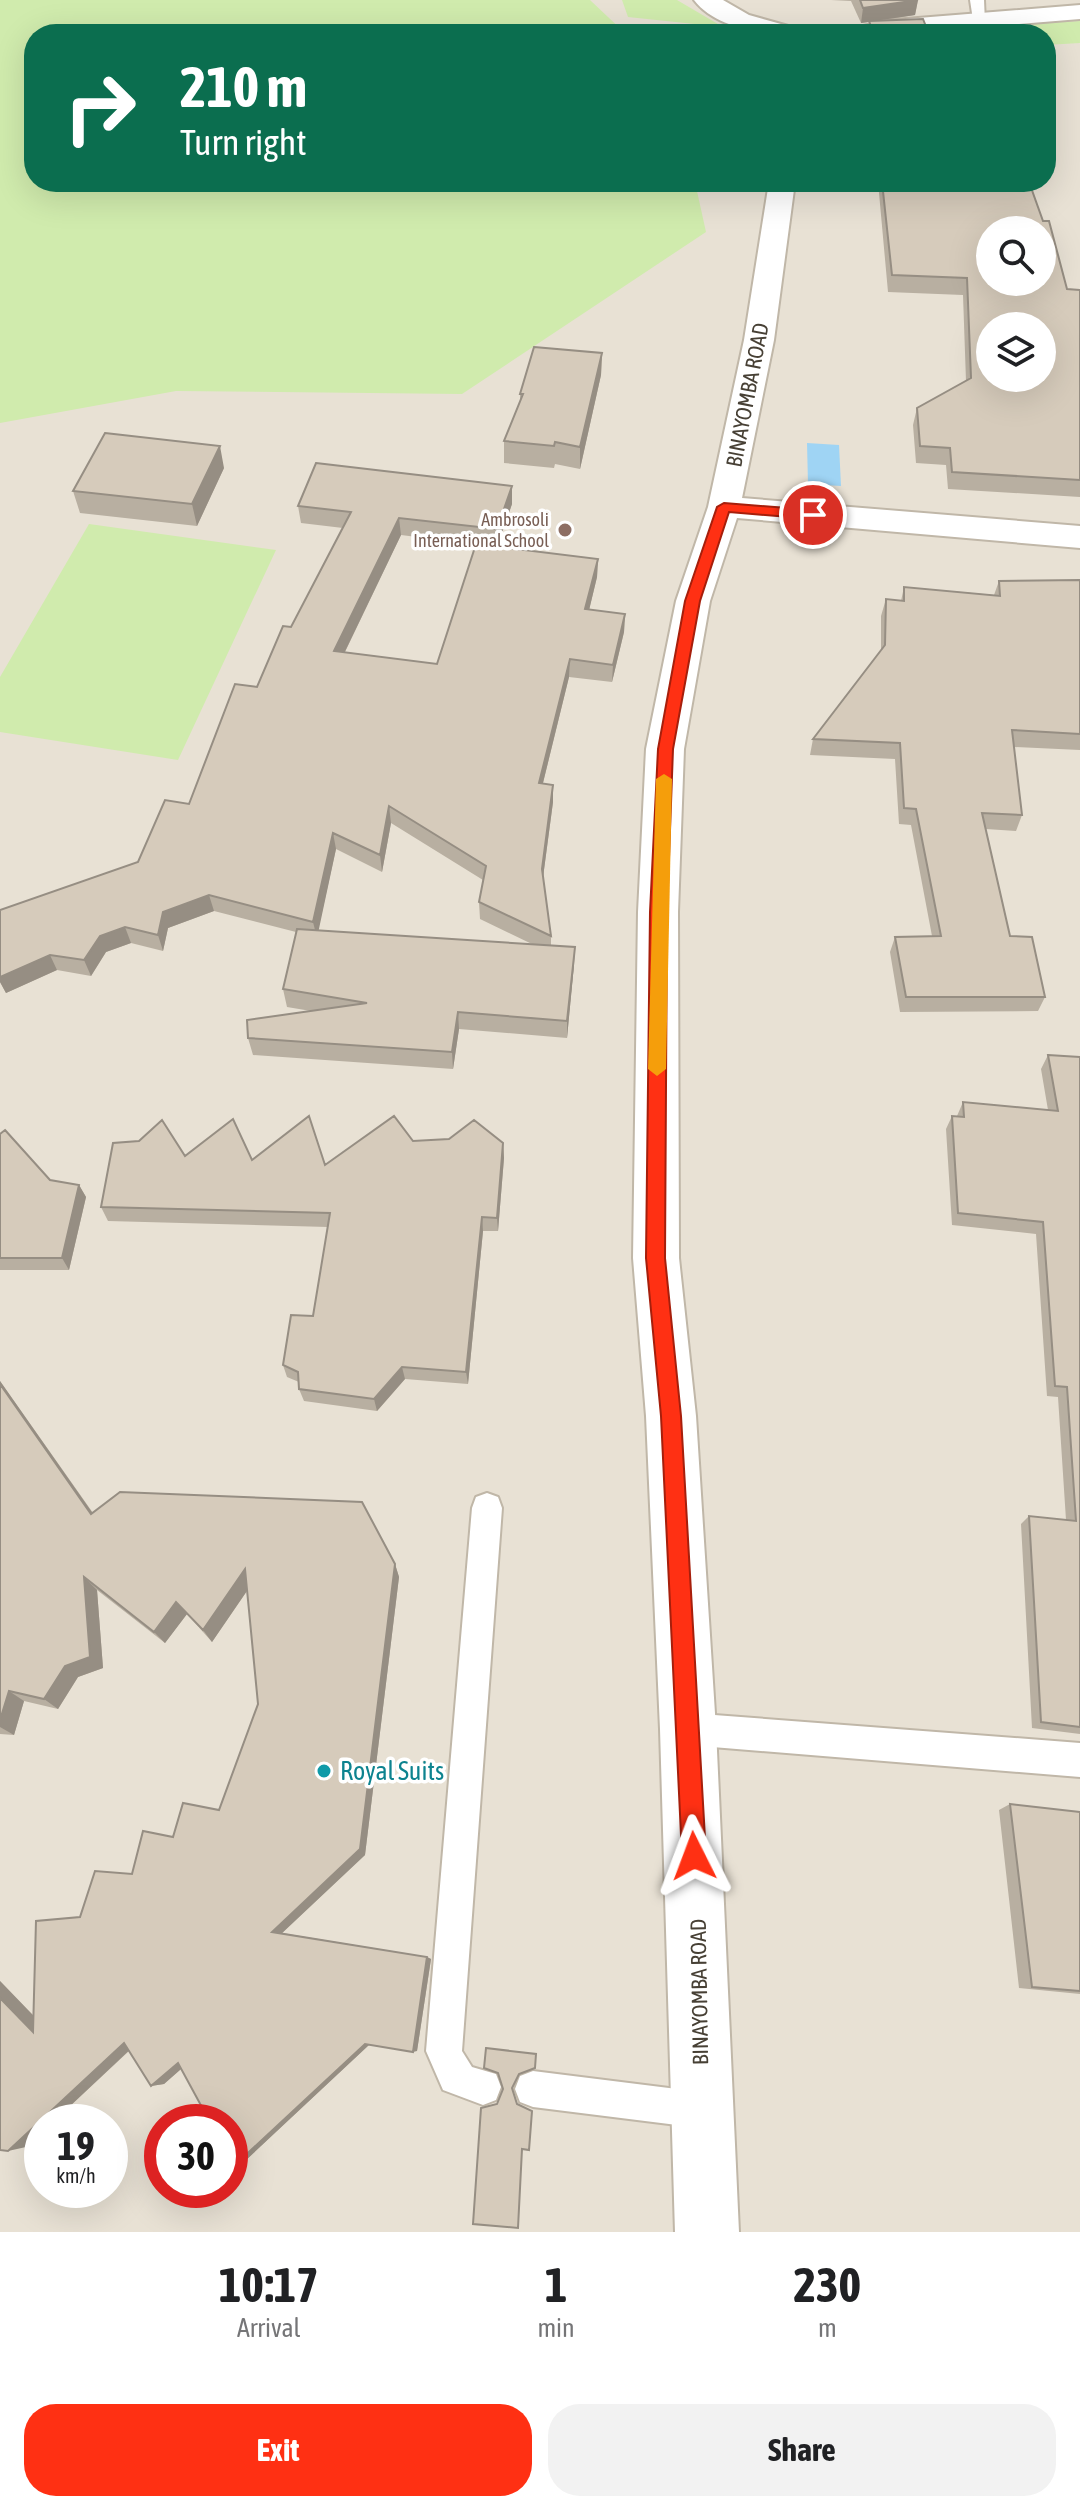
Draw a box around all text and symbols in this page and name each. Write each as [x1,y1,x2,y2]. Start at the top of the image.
text: 210 m [180,55,307,119]
icon: right [48,56,152,160]
text: Turn right [180,121,307,163]
map controls [976,216,1056,392]
button: search [976,216,1056,296]
button: layers [976,312,1056,392]
street label: BINAYOMBA ROAD [720,321,774,469]
pin [779,481,847,549]
icon: arrive [791,493,835,537]
place label: Ambrosoli International School [413,509,549,551]
marker: Ambrosoli International School [556,521,574,539]
place label: Royal Suits [340,1756,444,1786]
marker: Royal Suits [315,1762,333,1780]
position arrow [652,1814,736,1898]
street label: BINAYOMBA ROAD [685,1919,713,2065]
speed limit sign: 30 [144,2104,248,2208]
text: 19 [57,2123,95,2168]
text: km/h [56,2164,96,2187]
text: 10:17 [219,2257,319,2312]
text: 1 [545,2257,567,2312]
text: 230 [794,2257,861,2312]
text: Arrival [237,2313,300,2343]
text: min [537,2313,575,2343]
text: m [818,2313,837,2343]
button: Exit [24,2404,532,2496]
button: Share [548,2404,1056,2496]

